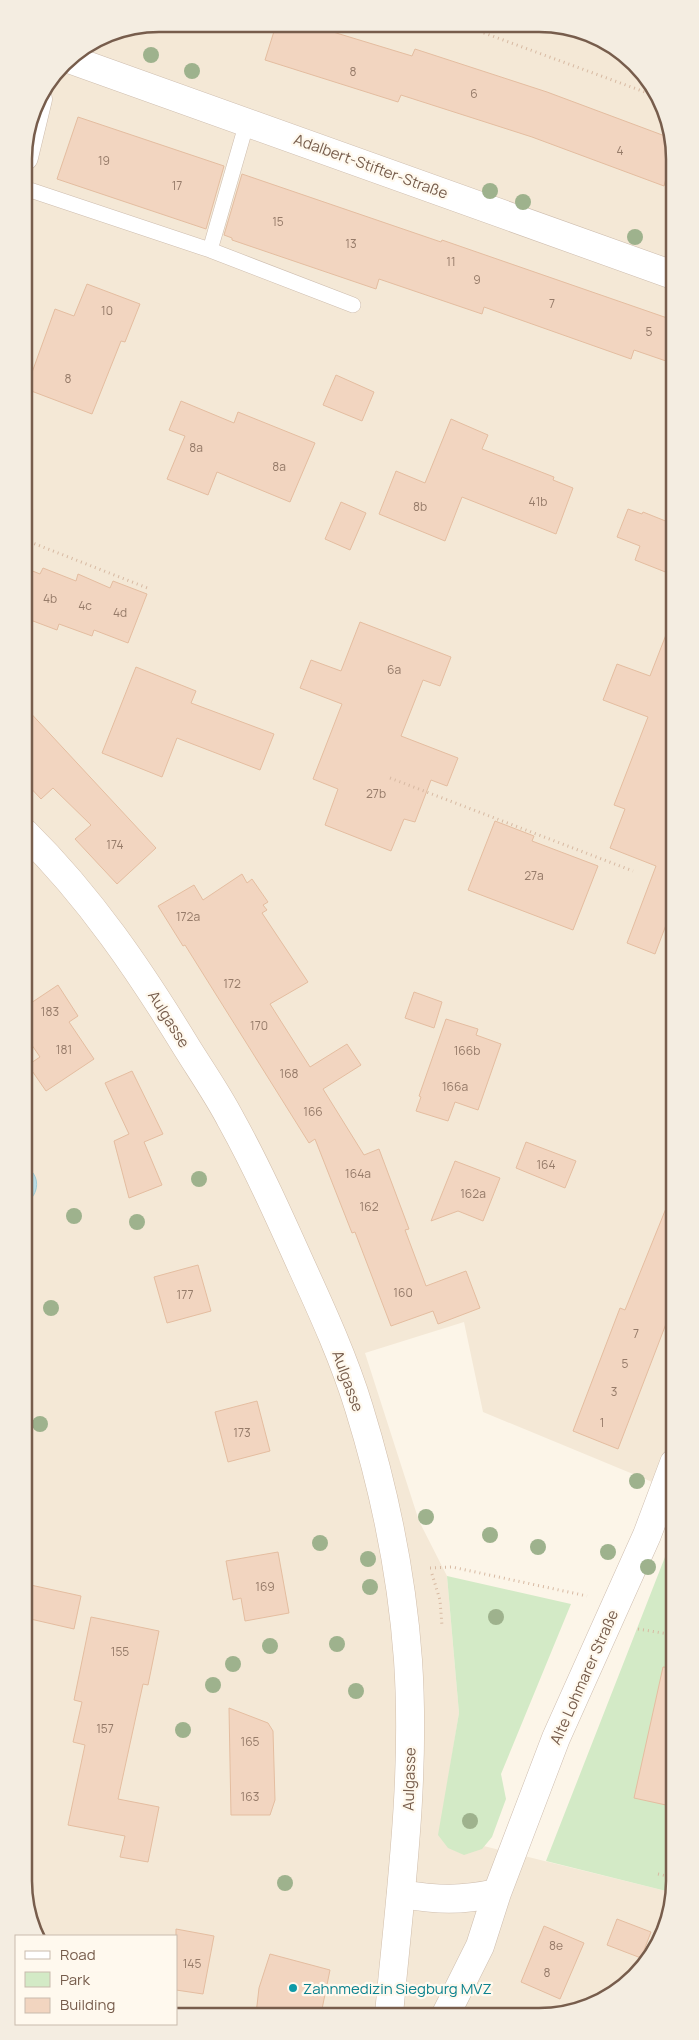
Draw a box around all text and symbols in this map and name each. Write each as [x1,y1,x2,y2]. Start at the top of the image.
house number: 8 [350,63,357,80]
house number: 6 [470,85,478,102]
street label: Adalbert-Stifter-Straße [291,128,451,204]
house number: 4 [616,142,624,159]
house number: 19 [98,152,110,169]
house number: 17 [172,177,182,194]
house number: 15 [272,213,284,230]
house number: 13 [345,235,357,252]
house number: 11 [446,253,456,270]
house number: 9 [473,271,481,288]
house number: 7 [549,295,555,312]
house number: 10 [101,302,113,319]
house number: 5 [646,323,653,340]
house number: 8 [65,370,72,387]
house number: 8a [189,439,203,456]
house number: 8a [272,458,286,475]
house number: 41b [529,493,547,510]
house number: 8b [413,498,427,515]
house number: 4b [43,590,57,607]
house number: 4c [78,597,92,614]
house number: 4d [113,604,127,621]
house number: 6a [387,661,401,678]
house number: 27b [366,785,386,802]
house number: 174 [106,836,124,853]
house number: 27a [524,867,544,884]
house number: 172a [176,908,200,925]
house number: 172 [223,975,241,992]
street label: Aulgasse [143,986,195,1052]
house number: 183 [41,1003,59,1020]
house number: 170 [250,1017,268,1034]
house number: 181 [56,1041,72,1058]
house number: 166b [454,1042,480,1059]
house number: 168 [279,1065,299,1082]
house number: 166a [442,1078,468,1095]
house number: 166 [303,1103,323,1120]
house number: 164 [536,1156,556,1173]
house number: 164a [345,1165,371,1182]
house number: 162a [460,1185,486,1202]
house number: 162 [360,1198,379,1215]
house number: 160 [393,1284,413,1301]
house number: 177 [176,1286,194,1303]
house number: 7 [633,1325,639,1342]
street label: Aulgasse [327,1348,369,1415]
house number: 5 [622,1355,629,1372]
house number: 3 [611,1383,617,1400]
house number: 1 [600,1414,604,1431]
house number: 173 [233,1424,251,1441]
house number: 169 [255,1578,275,1595]
street label: Alte Lohmarer Straße [545,1606,623,1748]
house number: 155 [111,1643,129,1660]
house number: 157 [96,1720,114,1737]
house number: 165 [240,1733,260,1750]
street label: Aulgasse [397,1747,421,1811]
house number: 163 [241,1788,259,1805]
legend [15,1935,178,2025]
house number: 8e [549,1937,563,1954]
text: Road [60,1944,96,1965]
house number: 145 [183,1955,201,1972]
house number: 8 [544,1964,551,1981]
text: Park [60,1969,90,1990]
place label: Zahnmedizin Siegburg MVZ [303,1978,492,1999]
marker: Zahnmedizin Siegburg MVZ [287,1982,299,1994]
text: Building [60,1994,115,2015]

